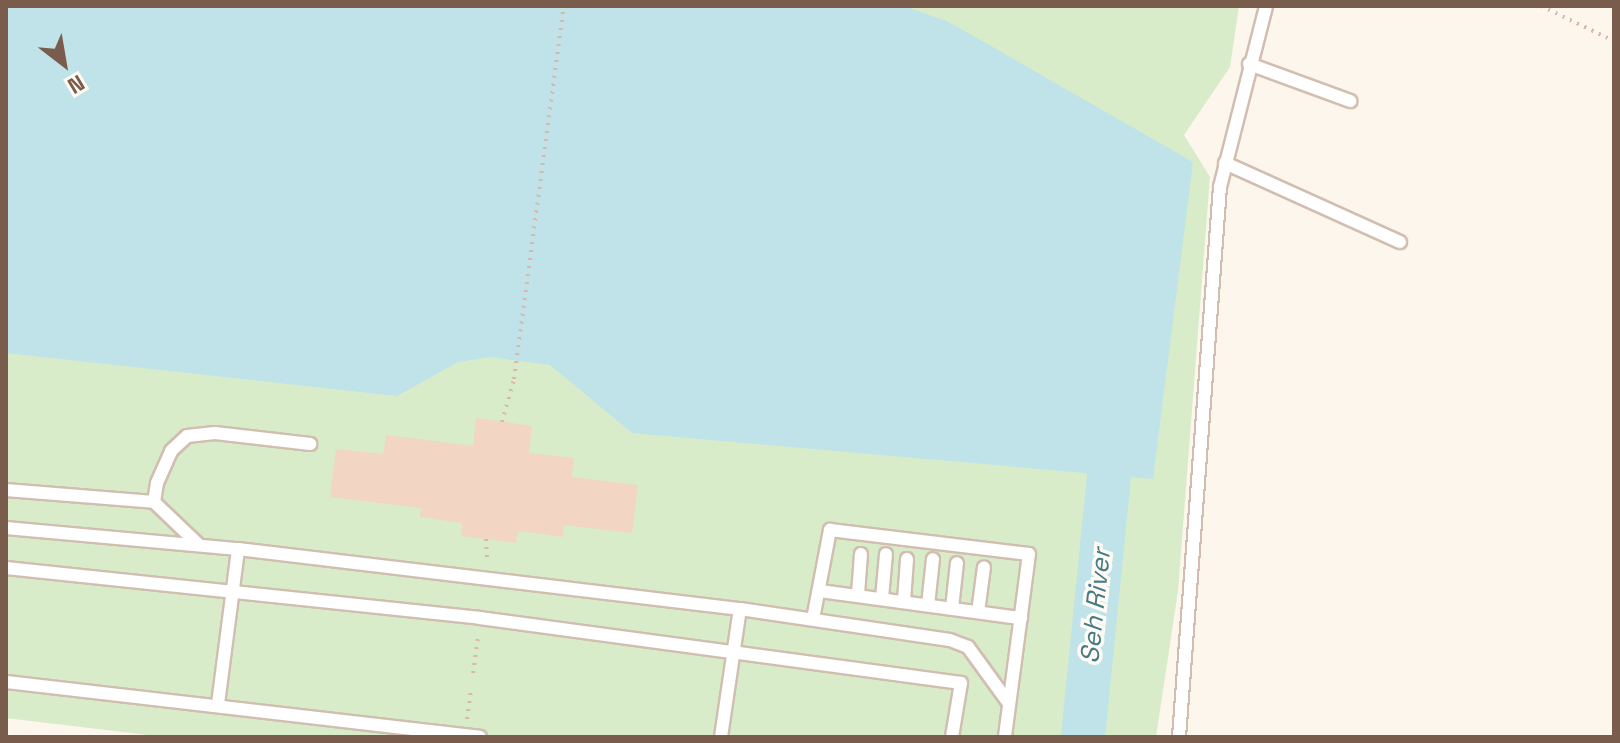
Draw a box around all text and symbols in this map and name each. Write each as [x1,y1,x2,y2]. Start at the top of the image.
north arrow [24,24,104,104]
text: N [63,69,90,100]
water label: Seh River [1074,547,1118,665]

